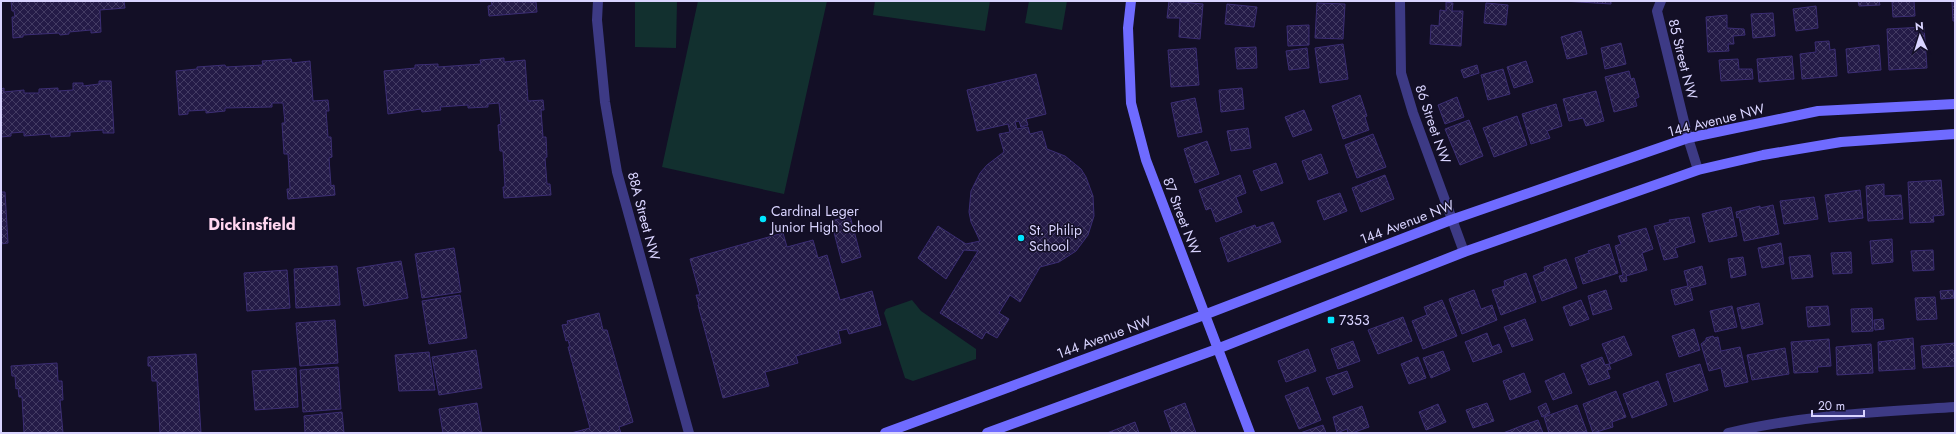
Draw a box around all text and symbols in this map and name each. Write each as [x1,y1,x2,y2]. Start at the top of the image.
north arrow [1900,16,1940,56]
street label: 85 Street NW [1663,17,1703,101]
text: N [1914,18,1924,34]
street label: 86 Street NW [1410,82,1456,166]
street label: 144 Avenue NW [1665,98,1767,142]
street label: 88A Street NW [623,170,665,263]
street label: 87 Street NW [1158,174,1206,258]
street label: 144 Avenue NW [1357,195,1457,249]
place label: Cardinal Leger Junior High School [769,201,883,237]
district label: Dickinsfield [208,213,296,236]
marker: Cardinal Leger Junior High School [758,214,768,224]
place label: St. Philip School [1029,220,1082,256]
marker: St. Philip School [1016,233,1026,243]
place label: 7353 [1339,310,1370,330]
street label: 144 Avenue NW [1054,311,1154,363]
marker: 7353 [1326,315,1336,325]
scale bar [1812,392,1864,418]
text: 20 m [1818,397,1845,415]

